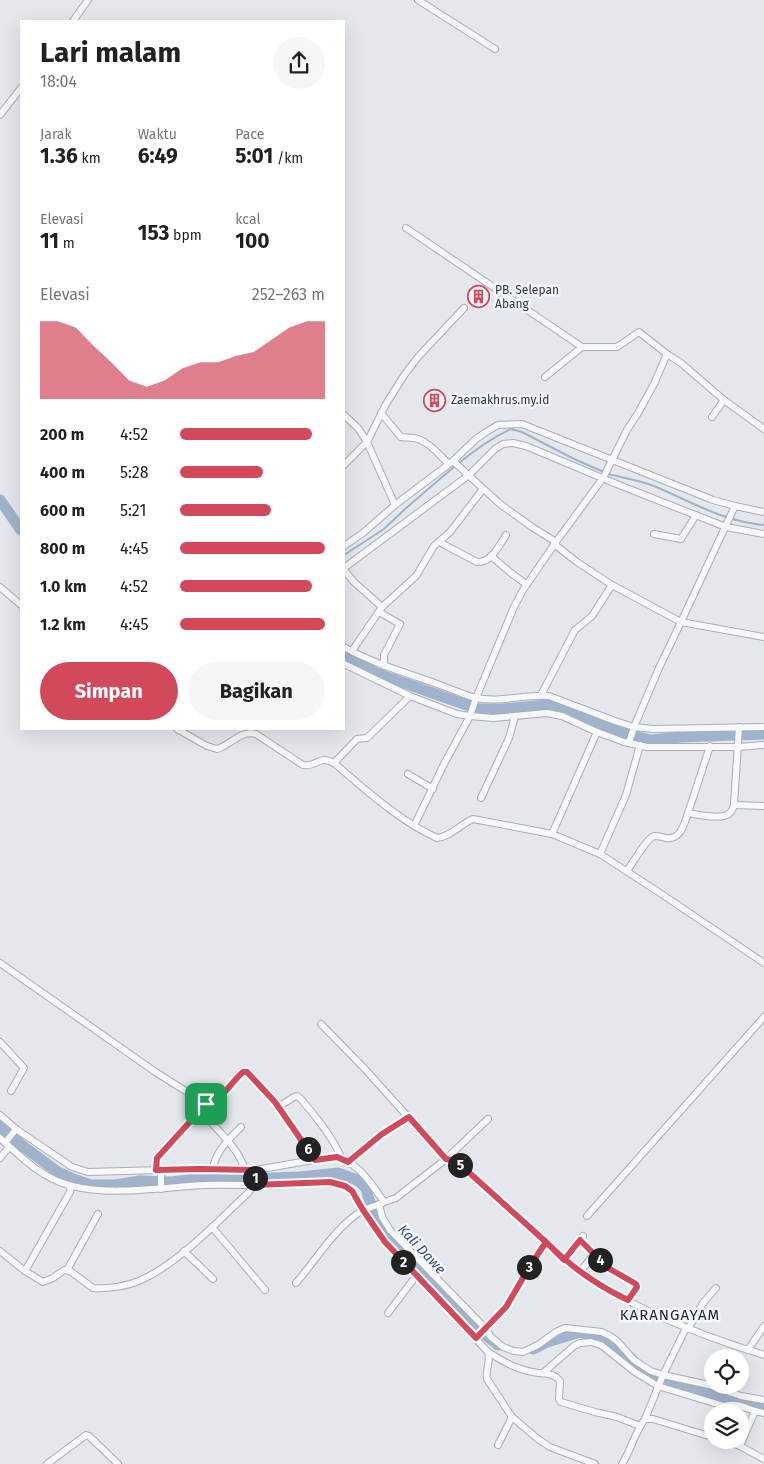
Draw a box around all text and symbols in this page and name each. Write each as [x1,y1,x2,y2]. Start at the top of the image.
text: Lari malam [40,36,181,69]
button: share [273,37,325,89]
text: 18:04 [40,72,77,91]
text: Jarak [40,126,72,143]
text: Waktu [138,126,177,143]
text: Pace [235,126,264,143]
text: 1.36 [40,143,78,169]
text: 6:49 [138,143,178,169]
text: 5:01 [235,143,273,169]
text: km [78,150,101,167]
text: /km [273,150,303,167]
text: Elevasi [40,211,84,228]
text: kcal [235,211,261,228]
text: 153 [138,220,169,246]
text: bpm [169,227,202,244]
text: 11 [40,228,59,254]
text: 100 [235,228,270,254]
text: m [59,235,75,252]
place label: PB. Selepan Abang [495,283,559,311]
text: Elevasi [40,285,90,304]
text: 252–263 m [252,285,325,304]
building icon: PB. Selepan Abang [467,285,491,309]
building icon: Zaemakhrus.my.id [423,388,447,412]
place label: Zaemakhrus.my.id [451,393,549,407]
text: 200 m [40,425,84,444]
text: 4:52 [120,425,148,444]
text: 400 m [40,463,85,482]
text: 5:28 [120,463,149,482]
text: 600 m [40,501,85,520]
text: 5:21 [120,501,146,520]
text: 800 m [40,539,85,558]
text: 4:45 [120,539,149,558]
text: 1.0 km [40,577,87,596]
text: 4:52 [120,577,148,596]
text: 1.2 km [40,615,86,634]
text: 4:45 [120,615,149,634]
button: Simpan [40,662,178,720]
button: Bagikan [188,662,325,720]
pin [185,1083,227,1125]
icon: arrive [192,1090,220,1118]
pin: 6 [296,1136,320,1162]
text: 6 [305,1141,312,1158]
pin: 5 [448,1152,472,1178]
text: 5 [457,1157,464,1174]
pin: 1 [242,1166,268,1190]
text: 1 [252,1170,259,1187]
water label: Kali Dawe [394,1221,449,1278]
pin: 4 [588,1248,612,1272]
pin: 2 [390,1250,416,1274]
text: 4 [597,1252,604,1269]
text: 2 [400,1254,407,1271]
pin: 3 [516,1254,542,1280]
text: 3 [526,1259,533,1276]
district label: KARANGAYAM [620,1306,720,1324]
map controls [704,1349,749,1449]
button: locate [704,1349,749,1394]
button: layers [704,1404,749,1449]

